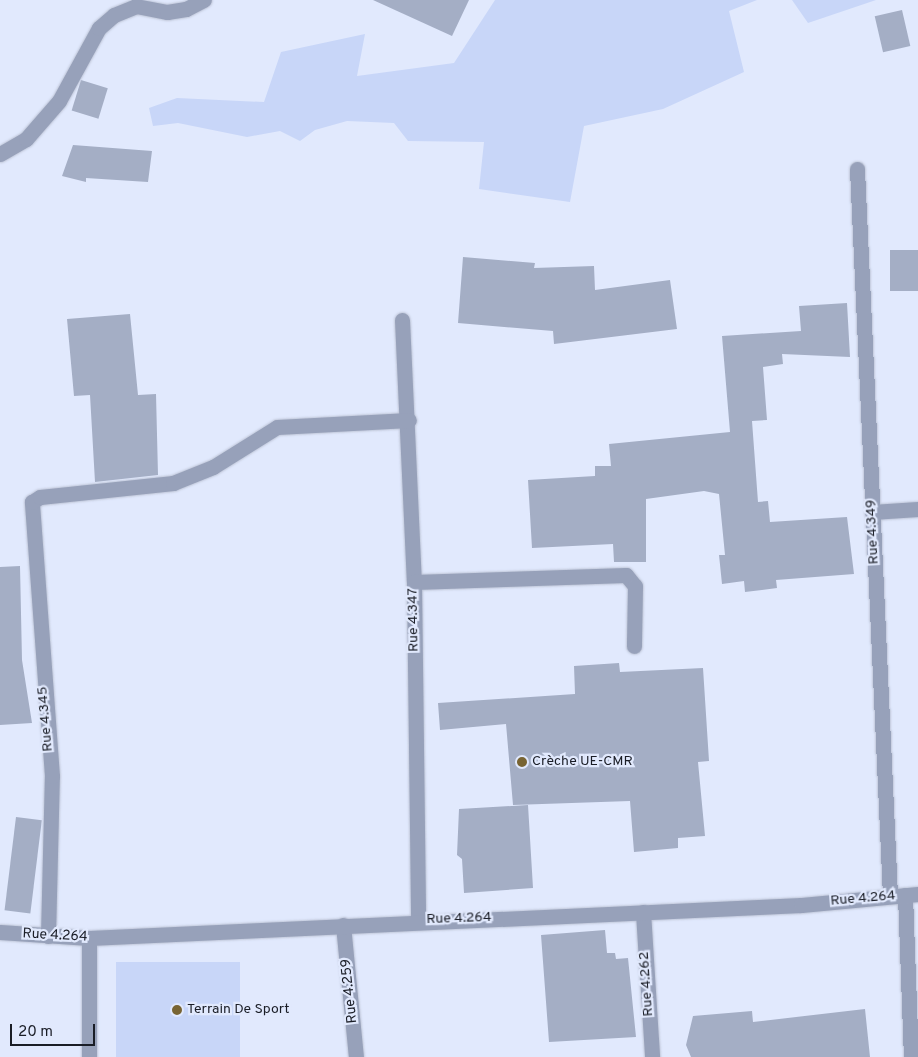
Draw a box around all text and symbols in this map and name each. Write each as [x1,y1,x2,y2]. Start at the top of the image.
street label: Rue 4.349 [863,499,883,565]
street label: Rue 4.347 [405,588,423,652]
street label: Rue 4.345 [35,686,57,752]
place label: Crèche UE-CMR [532,754,633,770]
marker: Crèche UE-CMR [516,756,528,768]
street label: Rue 4.264 [830,888,896,910]
street label: Rue 4.264 [426,909,492,929]
street label: Rue 4.264 [22,926,88,946]
street label: Rue 4.262 [636,951,658,1017]
street label: Rue 4.259 [338,958,362,1024]
place label: Terrain De Sport [187,1002,290,1018]
marker: Terrain De Sport [171,1004,183,1016]
scale bar [12,1014,98,1046]
text: 20 m [18,1023,53,1042]

